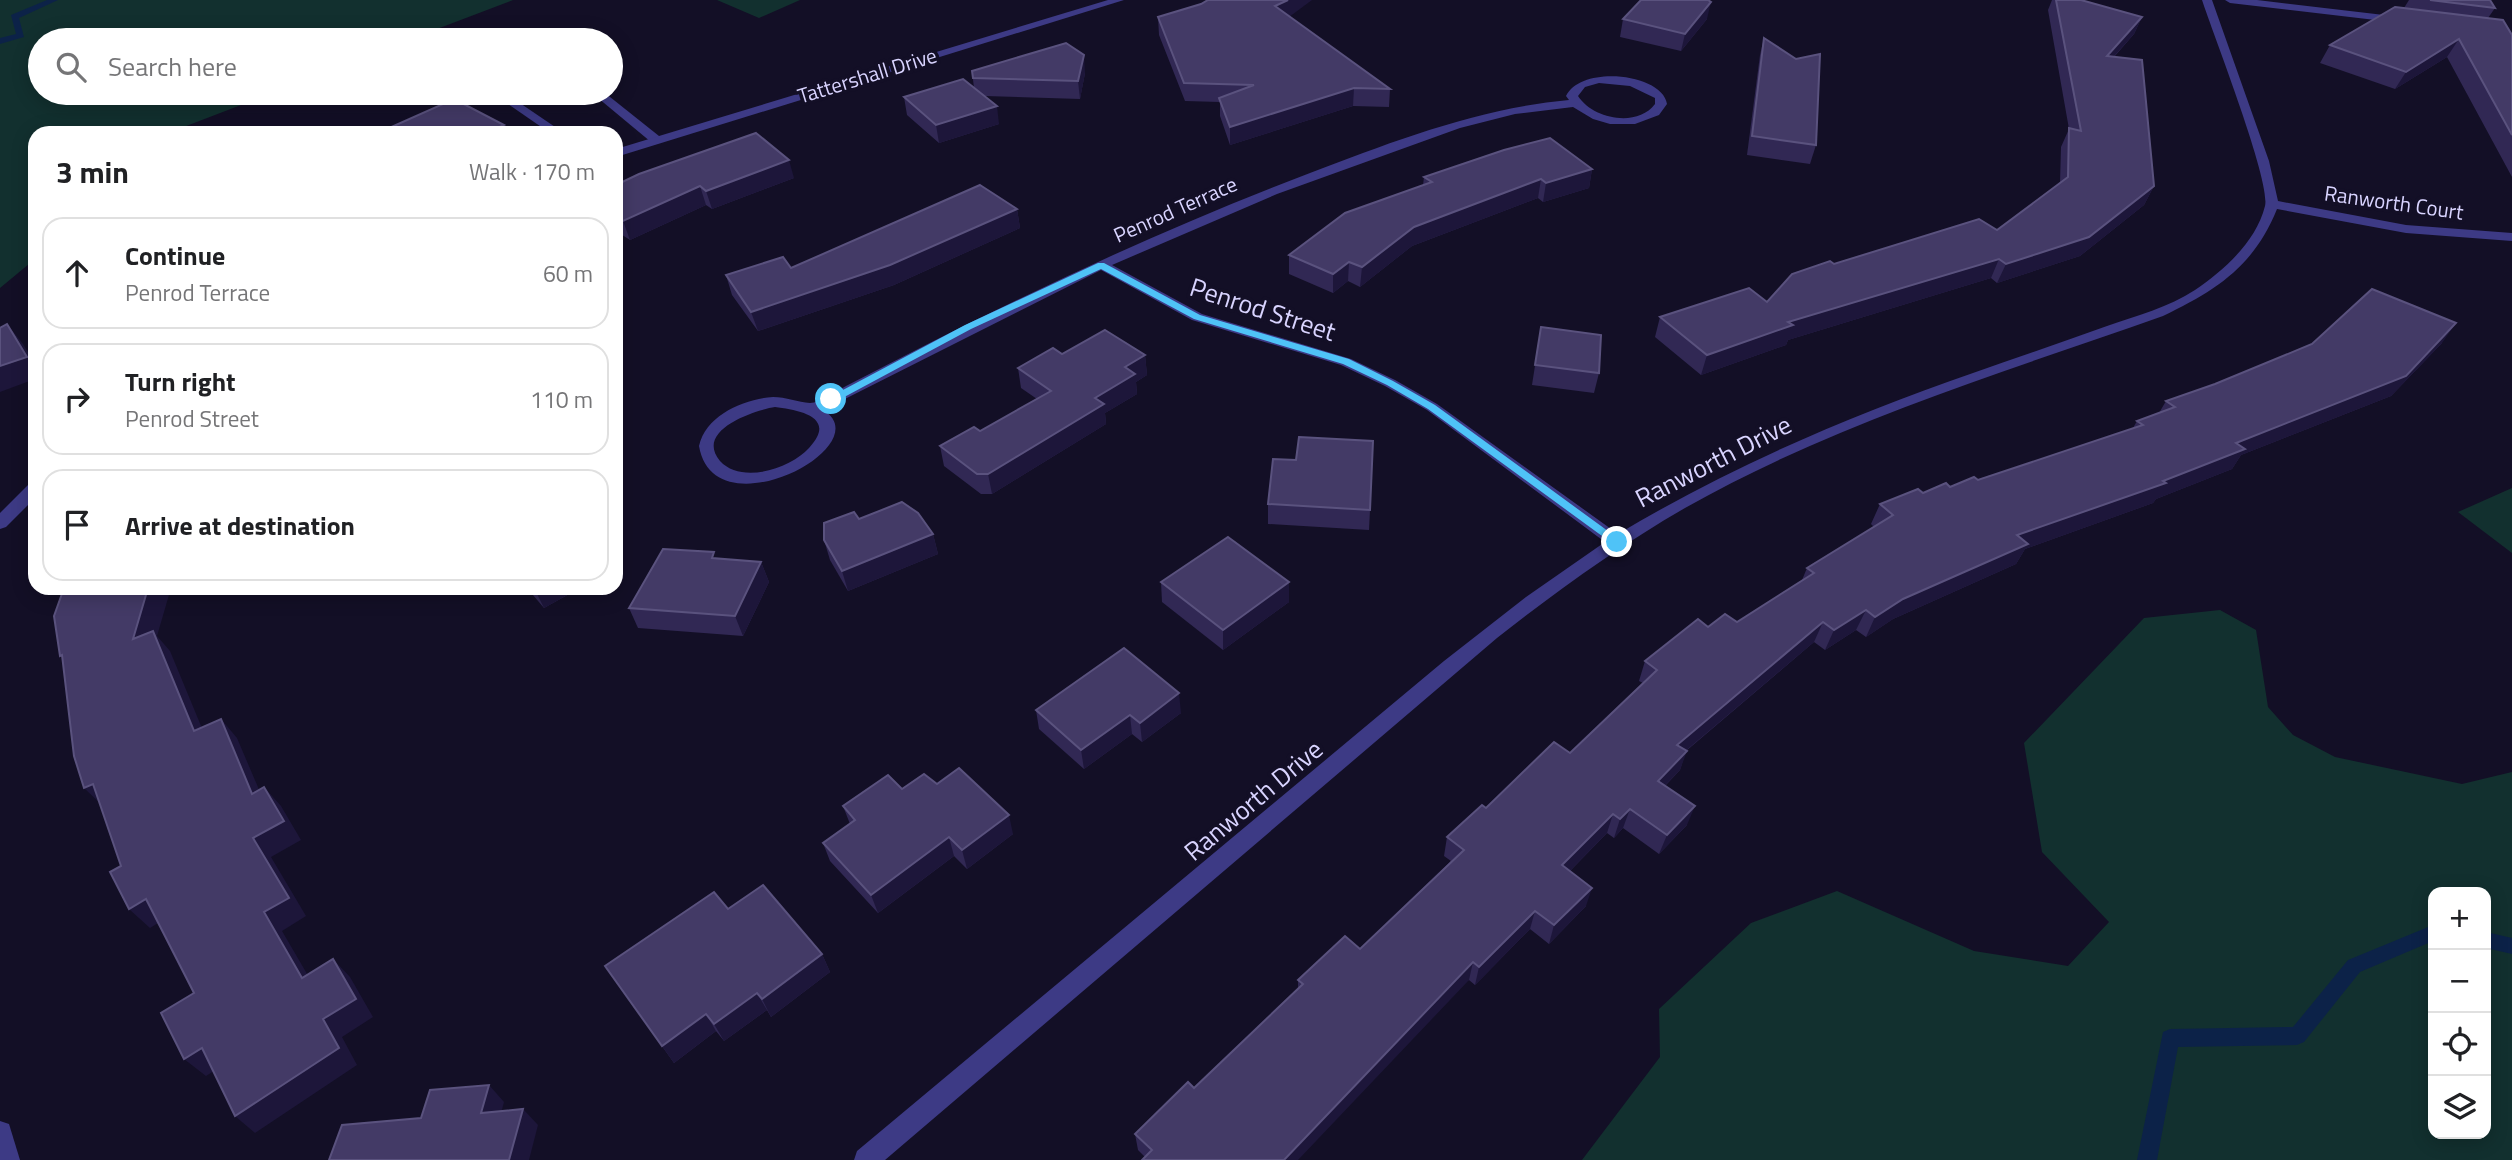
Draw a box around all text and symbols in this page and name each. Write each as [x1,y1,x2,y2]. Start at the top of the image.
search box [28,28,623,105]
street label: Tattershall Drive [793,39,941,111]
text: Search here [108,47,237,86]
icon: search [52,48,90,86]
text: 3 min [56,149,129,195]
text: Walk · 170 m [469,154,595,189]
street label: Penrod Terrace [1108,167,1242,251]
street label: Ranworth Court [2322,176,2466,228]
text: Continue [125,236,225,275]
icon: ahead [58,254,96,292]
text: 60 m [543,256,593,291]
street label: Penrod Street [1185,267,1341,351]
text: Penrod Terrace [125,275,270,310]
text: Turn right [125,362,236,401]
icon: right [58,380,96,418]
text: 110 m [530,382,593,417]
route start [815,383,846,414]
text: Penrod Street [125,401,259,436]
street label: Ranworth Drive [1628,405,1798,517]
icon: arrive [58,506,96,544]
text: Arrive at destination [125,506,355,545]
route end [1601,526,1632,557]
street label: Ranworth Drive [1175,730,1331,870]
map controls [2428,887,2491,1139]
button: + [2428,887,2491,950]
button: − [2428,950,2491,1013]
button: locate [2428,1013,2491,1076]
button: layers [2428,1076,2491,1139]

